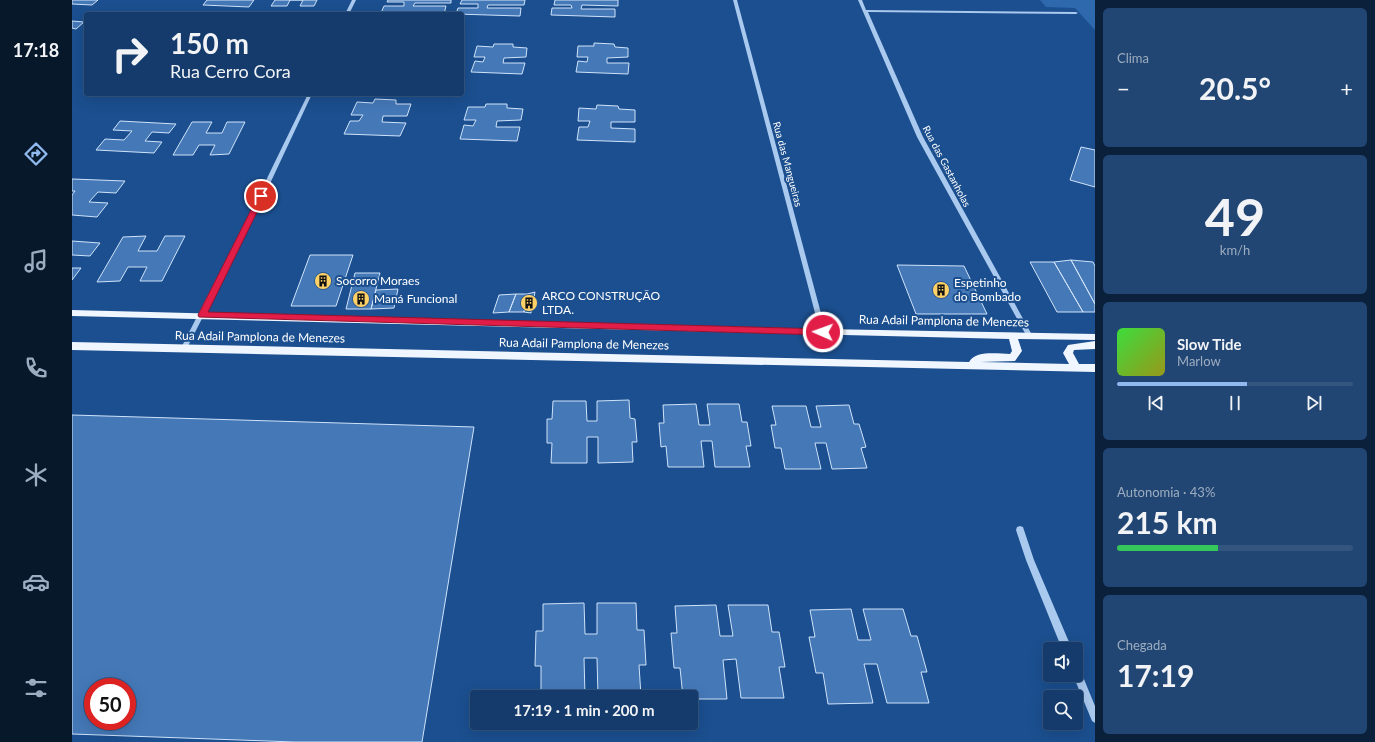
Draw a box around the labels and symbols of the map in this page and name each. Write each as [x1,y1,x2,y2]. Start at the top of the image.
street label: Rua das Mangueiras [771,120,805,208]
street label: Rua das Gastanholas [921,123,973,209]
pin [244,179,278,213]
building icon: Socorro Moraes [313,271,333,291]
place label: Socorro Moraes [336,273,420,288]
place label: Espetinho do Bombado [954,275,1021,304]
building icon: Espetinho do Bombado [931,280,951,300]
place label: ARCO CONSTRUÇÃO LTDA. [542,288,661,317]
building icon: Maná Funcional [351,289,371,309]
place label: Maná Funcional [374,291,457,306]
building icon: ARCO CONSTRUÇÃO LTDA. [519,293,539,313]
position arrow [802,311,844,353]
street label: Rua Adail Pamplona de Menezes [859,312,1029,329]
street label: Rua Adail Pamplona de Menezes [175,328,345,345]
street label: Rua Adail Pamplona de Menezes [499,335,669,352]
speed limit sign: 50 [84,678,136,730]

